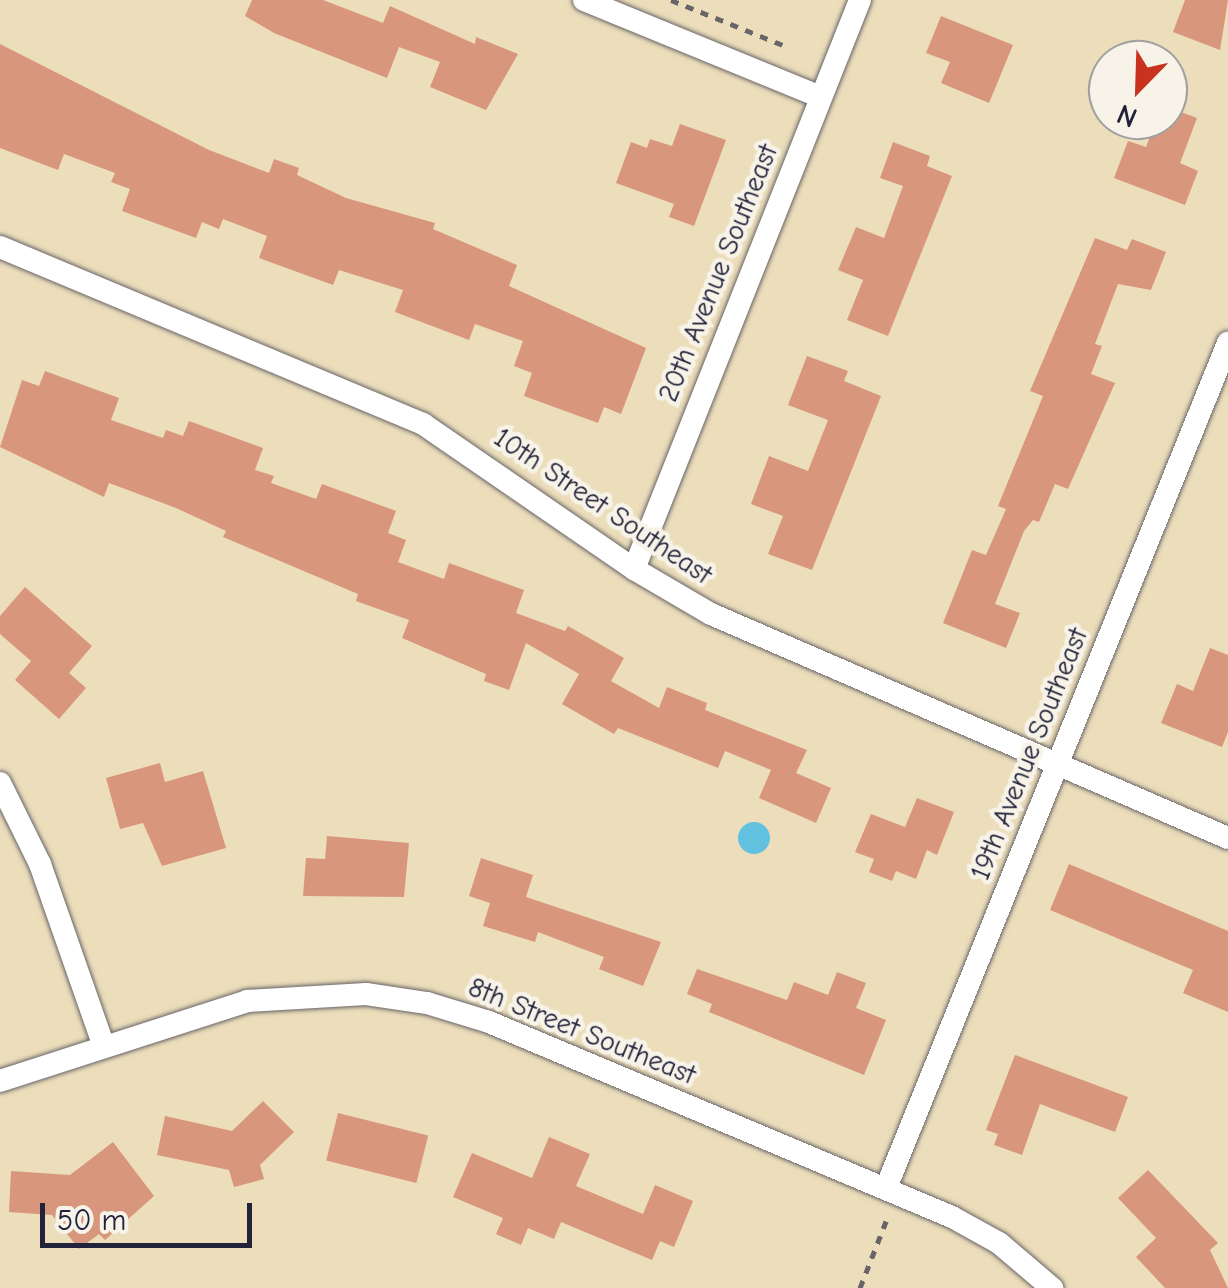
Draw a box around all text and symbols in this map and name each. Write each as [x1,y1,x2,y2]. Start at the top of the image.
north arrow [1088,40,1188,140]
text: N [1112,97,1142,134]
street label: 20th Avenue Southeast [651,139,785,407]
street label: 10th Street Southeast [488,421,718,591]
street label: 19th Avenue Southeast [963,623,1095,885]
street label: 8th Street Southeast [464,970,700,1092]
scale bar [45,1183,258,1245]
text: 50 m [57,1203,126,1238]

